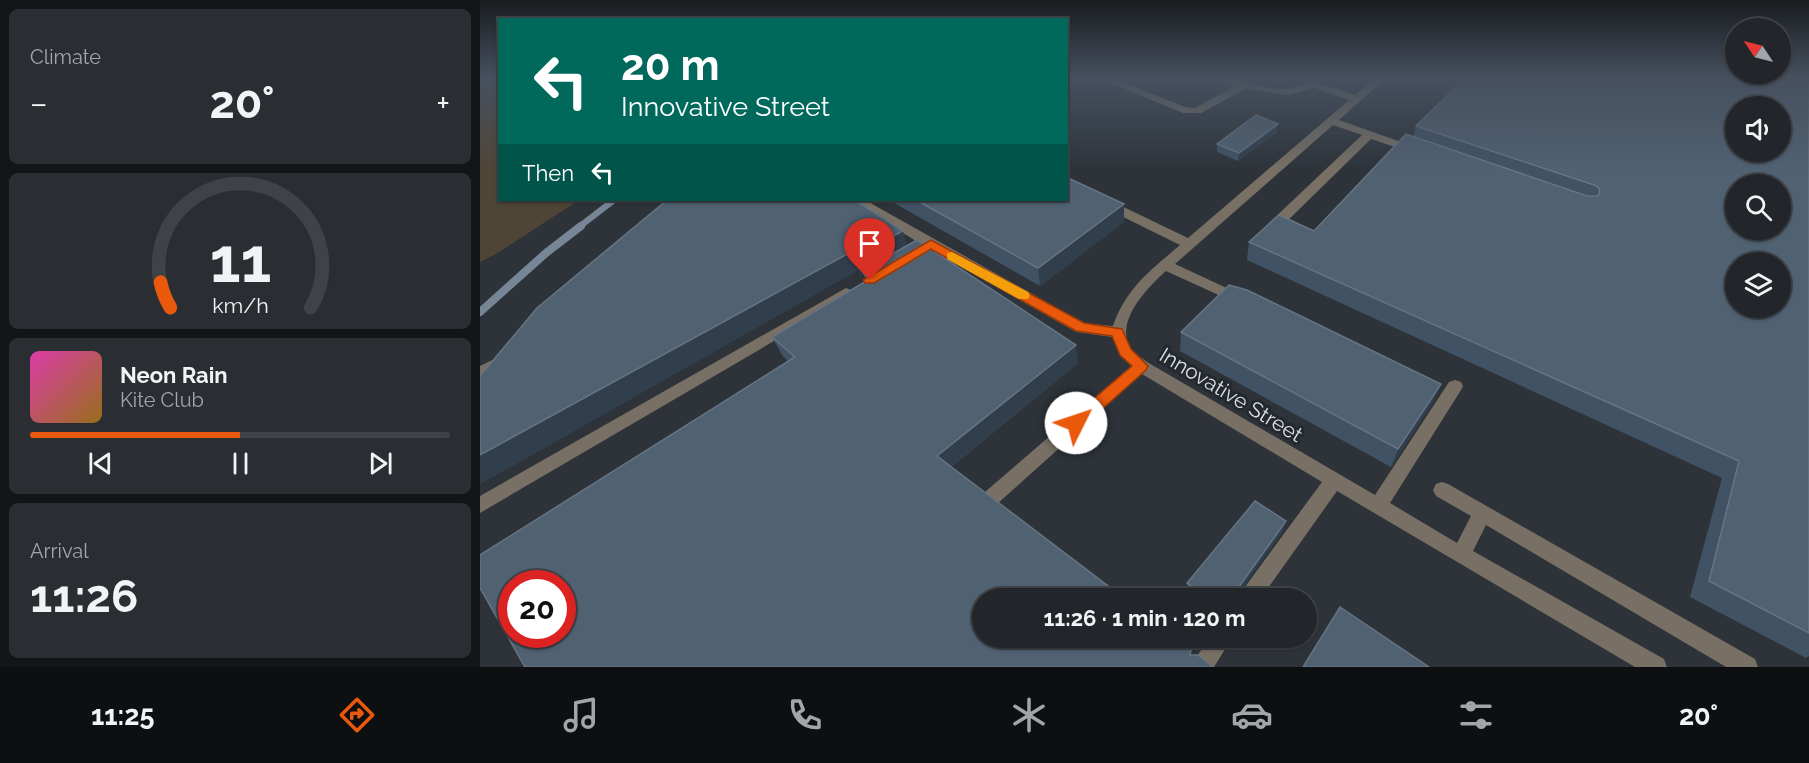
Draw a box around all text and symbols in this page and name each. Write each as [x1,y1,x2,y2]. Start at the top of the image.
north arrow [1725,18,1791,84]
map controls [1725,18,1791,318]
text: 20 m [621,41,720,90]
icon: left [522,42,600,120]
text: Climate [30,45,101,69]
text: 20° [209,76,275,129]
text: − [30,84,48,123]
text: + [436,84,450,123]
text: Innovative Street [621,91,830,122]
button: sound [1725,96,1791,162]
icon: left [586,156,619,189]
text: Then [522,160,574,186]
button: search [1725,174,1791,240]
pin [844,218,895,280]
text: 11 [209,224,271,298]
icon: arrive [853,227,886,260]
button: layers [1725,252,1791,318]
text: km/h [212,294,268,319]
street label: Innovative Street [1155,342,1307,447]
text: Neon Rain [120,362,228,388]
text: Kite Club [120,388,204,412]
position arrow [1044,391,1108,455]
icon: previous [84,447,117,480]
icon: pause [224,447,257,480]
icon: next [364,447,397,480]
text: Arrival [30,539,89,563]
text: 11:26 [30,570,138,623]
speed limit sign: 20 [498,570,576,648]
text: 11:26 · 1 min · 120 m [1043,605,1246,631]
icon: directions [336,694,378,736]
icon: music [560,694,602,736]
icon: phone [784,694,826,736]
icon: climate [1008,694,1050,736]
icon: car [1231,694,1273,736]
icon: filters [1455,694,1497,736]
text: 11:25 [91,700,154,731]
text: 20° [1679,700,1718,731]

